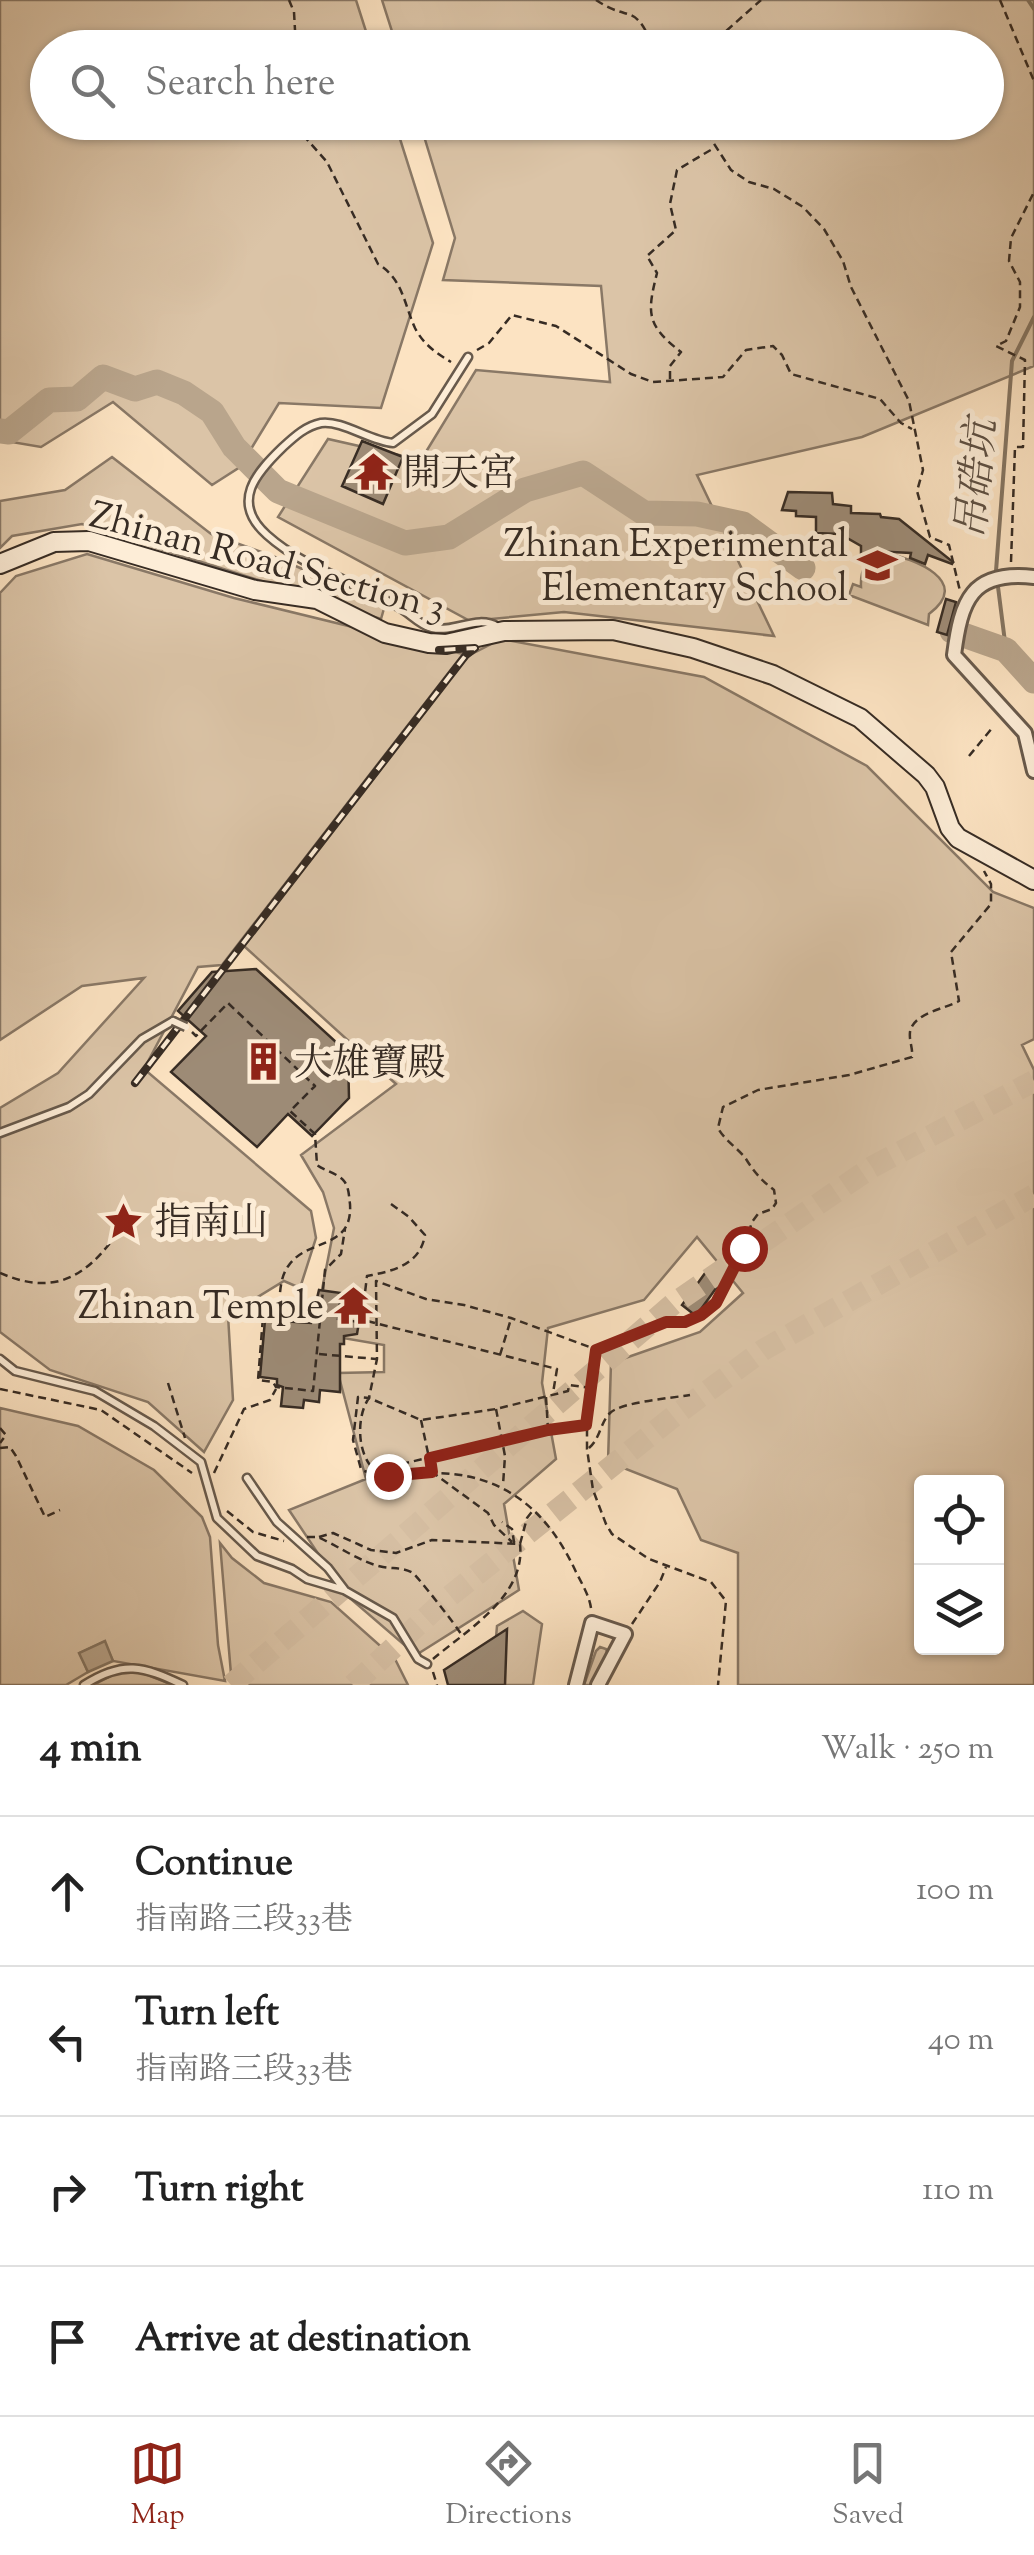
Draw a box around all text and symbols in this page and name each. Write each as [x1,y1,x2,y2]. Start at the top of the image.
search box [30,30,1004,140]
icon: search [65,58,120,113]
text: Search here [145,58,336,112]
water label: 吊硞坑 [946,411,1014,542]
place label: 開天宮 [403,449,517,503]
temple icon: 開天宮 [352,451,394,493]
street label: Zhinan Road Section 3 [83,490,451,637]
place label: Zhinan Experimental Elementary School [504,520,848,618]
school or university icon: Zhinan Experimental Elementary School [857,544,899,586]
place label: 大雄寶殿 [294,1039,446,1093]
building icon: 大雄寶殿 [243,1041,285,1083]
place label: 指南山 [154,1198,268,1252]
place icon: 指南山 [103,1200,145,1242]
route start [722,1226,768,1272]
place label: Zhinan Temple [78,1282,324,1336]
temple icon: Zhinan Temple [333,1284,375,1326]
route end [366,1454,412,1500]
map controls [914,1475,1004,1655]
button: locate [914,1475,1004,1565]
button: layers [914,1565,1004,1655]
text: 4 min [40,1720,142,1780]
text: Walk · 250 m [821,1727,994,1773]
text: Continue [135,1838,293,1892]
icon: ahead [40,1864,95,1919]
text: 100 m [916,1868,994,1914]
text: 指南路三段33巷 [135,1898,353,1944]
text: Turn left [135,1988,279,2042]
icon: left [40,2014,95,2069]
text: 40 m [928,2018,994,2064]
text: 指南路三段33巷 [135,2048,353,2094]
icon: right [40,2164,95,2219]
text: Turn right [135,2164,303,2218]
text: 110 m [922,2168,994,2214]
icon: arrive [40,2314,95,2369]
text: Arrive at destination [135,2314,471,2368]
tab: Map [130,2436,185,2536]
tab: Directions [445,2436,572,2536]
tab: Saved [832,2436,904,2536]

